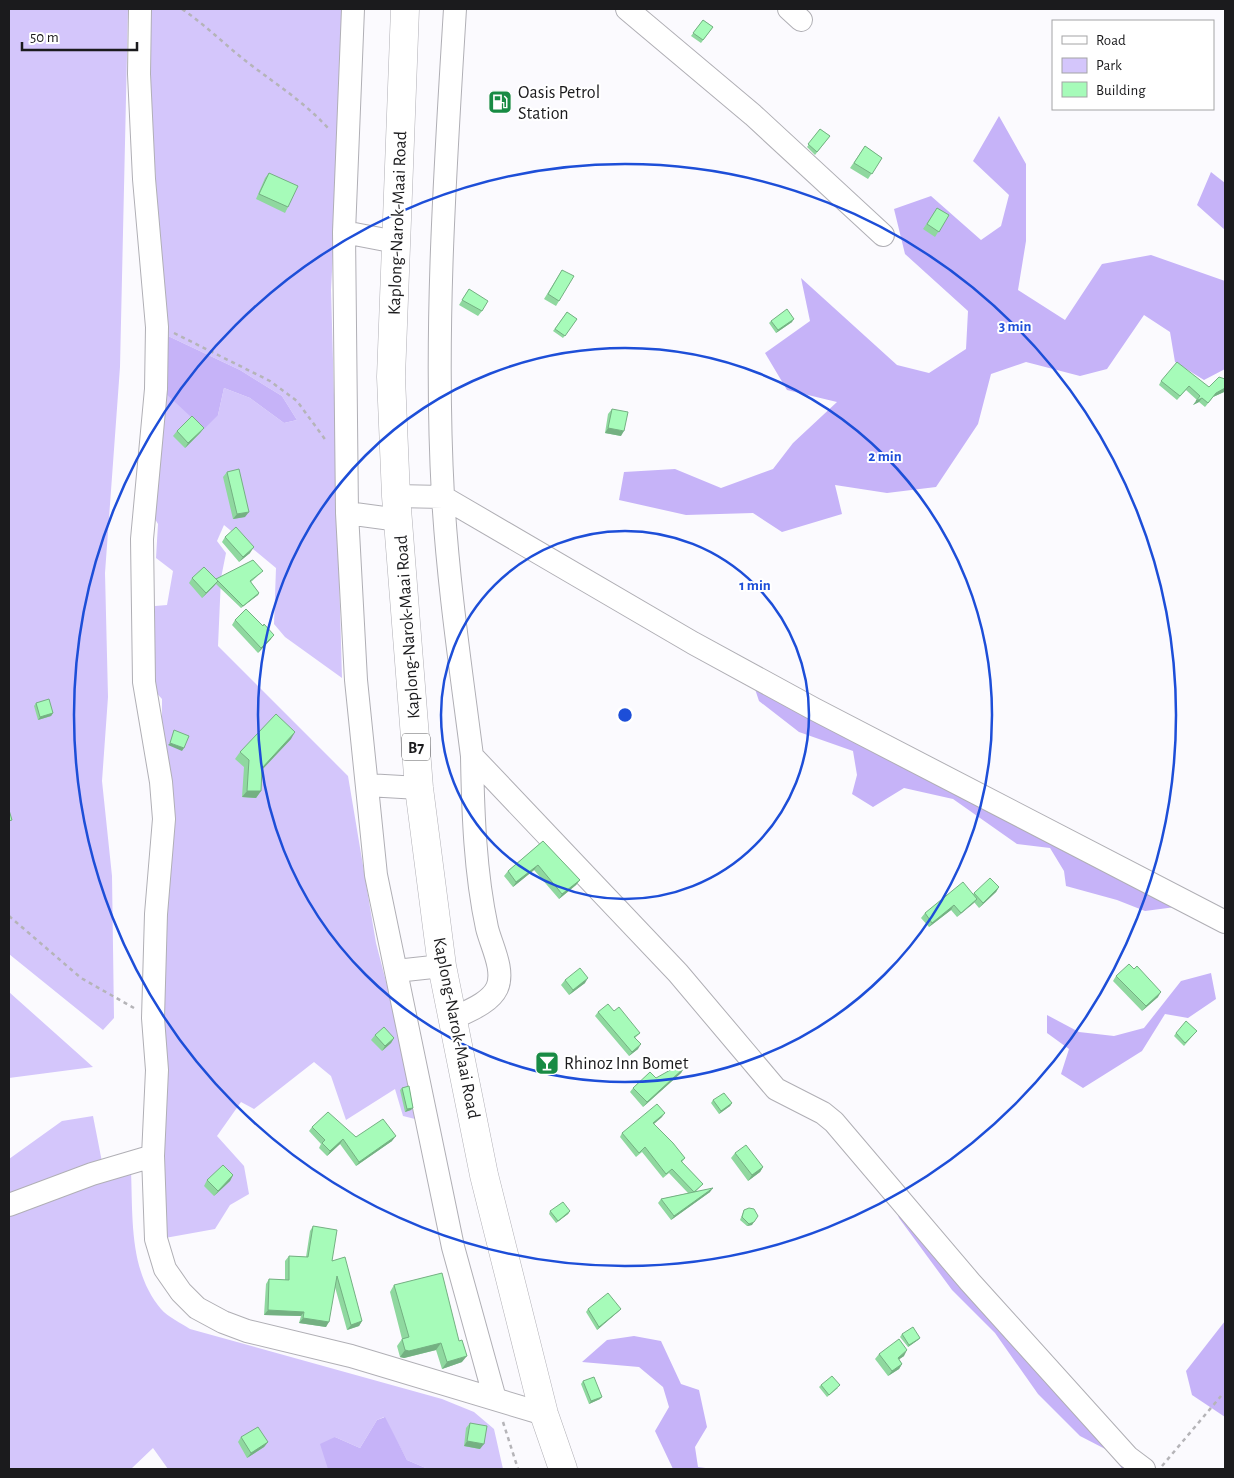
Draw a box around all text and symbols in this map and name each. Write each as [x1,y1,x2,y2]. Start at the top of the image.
scale bar [22,20,138,52]
legend [1052,20,1214,110]
text: 50 m [30,30,59,45]
text: Road [1096,33,1126,48]
text: Park [1096,58,1122,73]
text: Building [1096,83,1146,98]
place label: Oasis Petrol Station [518,84,600,123]
fuel station icon: Oasis Petrol Station [487,89,513,115]
street label: Kaplong-Narok-Maai Road [386,131,410,316]
text: 3 min [999,319,1031,334]
text: 2 min [868,449,902,464]
street label: Kaplong-Narok-Maai Road [393,534,423,720]
text: 1 min [739,578,771,593]
centre of rings [616,706,634,724]
road number: B7 [402,734,430,760]
street label: Kaplong-Narok-Maai Road [430,936,482,1120]
bar icon: Rhinoz Inn Bomet [534,1050,560,1076]
place label: Rhinoz Inn Bomet [564,1055,689,1073]

